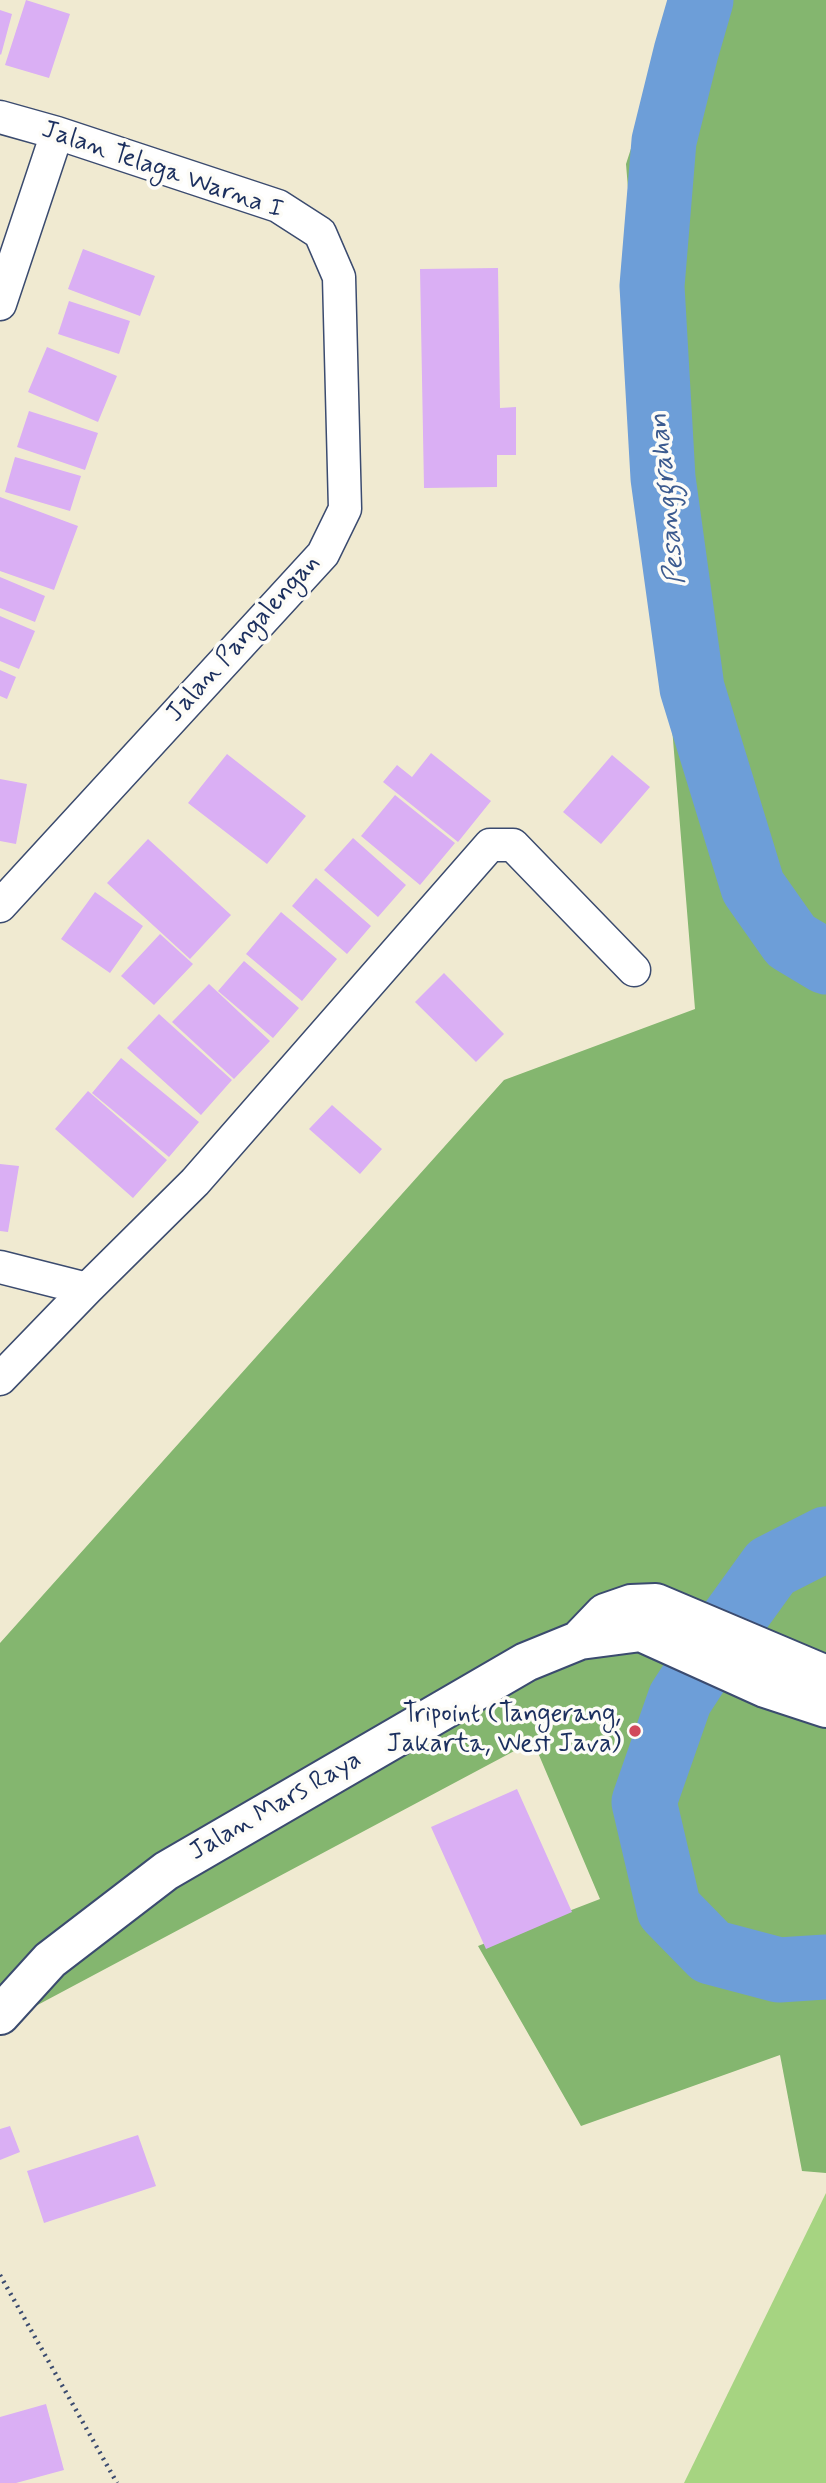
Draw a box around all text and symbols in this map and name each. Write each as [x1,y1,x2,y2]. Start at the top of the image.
street label: Jalan Telaga Warna I [37,115,287,227]
water label: Pesanggrahan [643,412,695,586]
street label: Jalan Pangalengan [160,549,328,729]
place label: Tripoint (Tangerang, Jakarta, West Java) [387,1700,621,1762]
marker: Tripoint (Tangerang, Jakarta, West Java) [627,1723,643,1739]
street label: Jalan Mars Raya [184,1745,368,1869]

